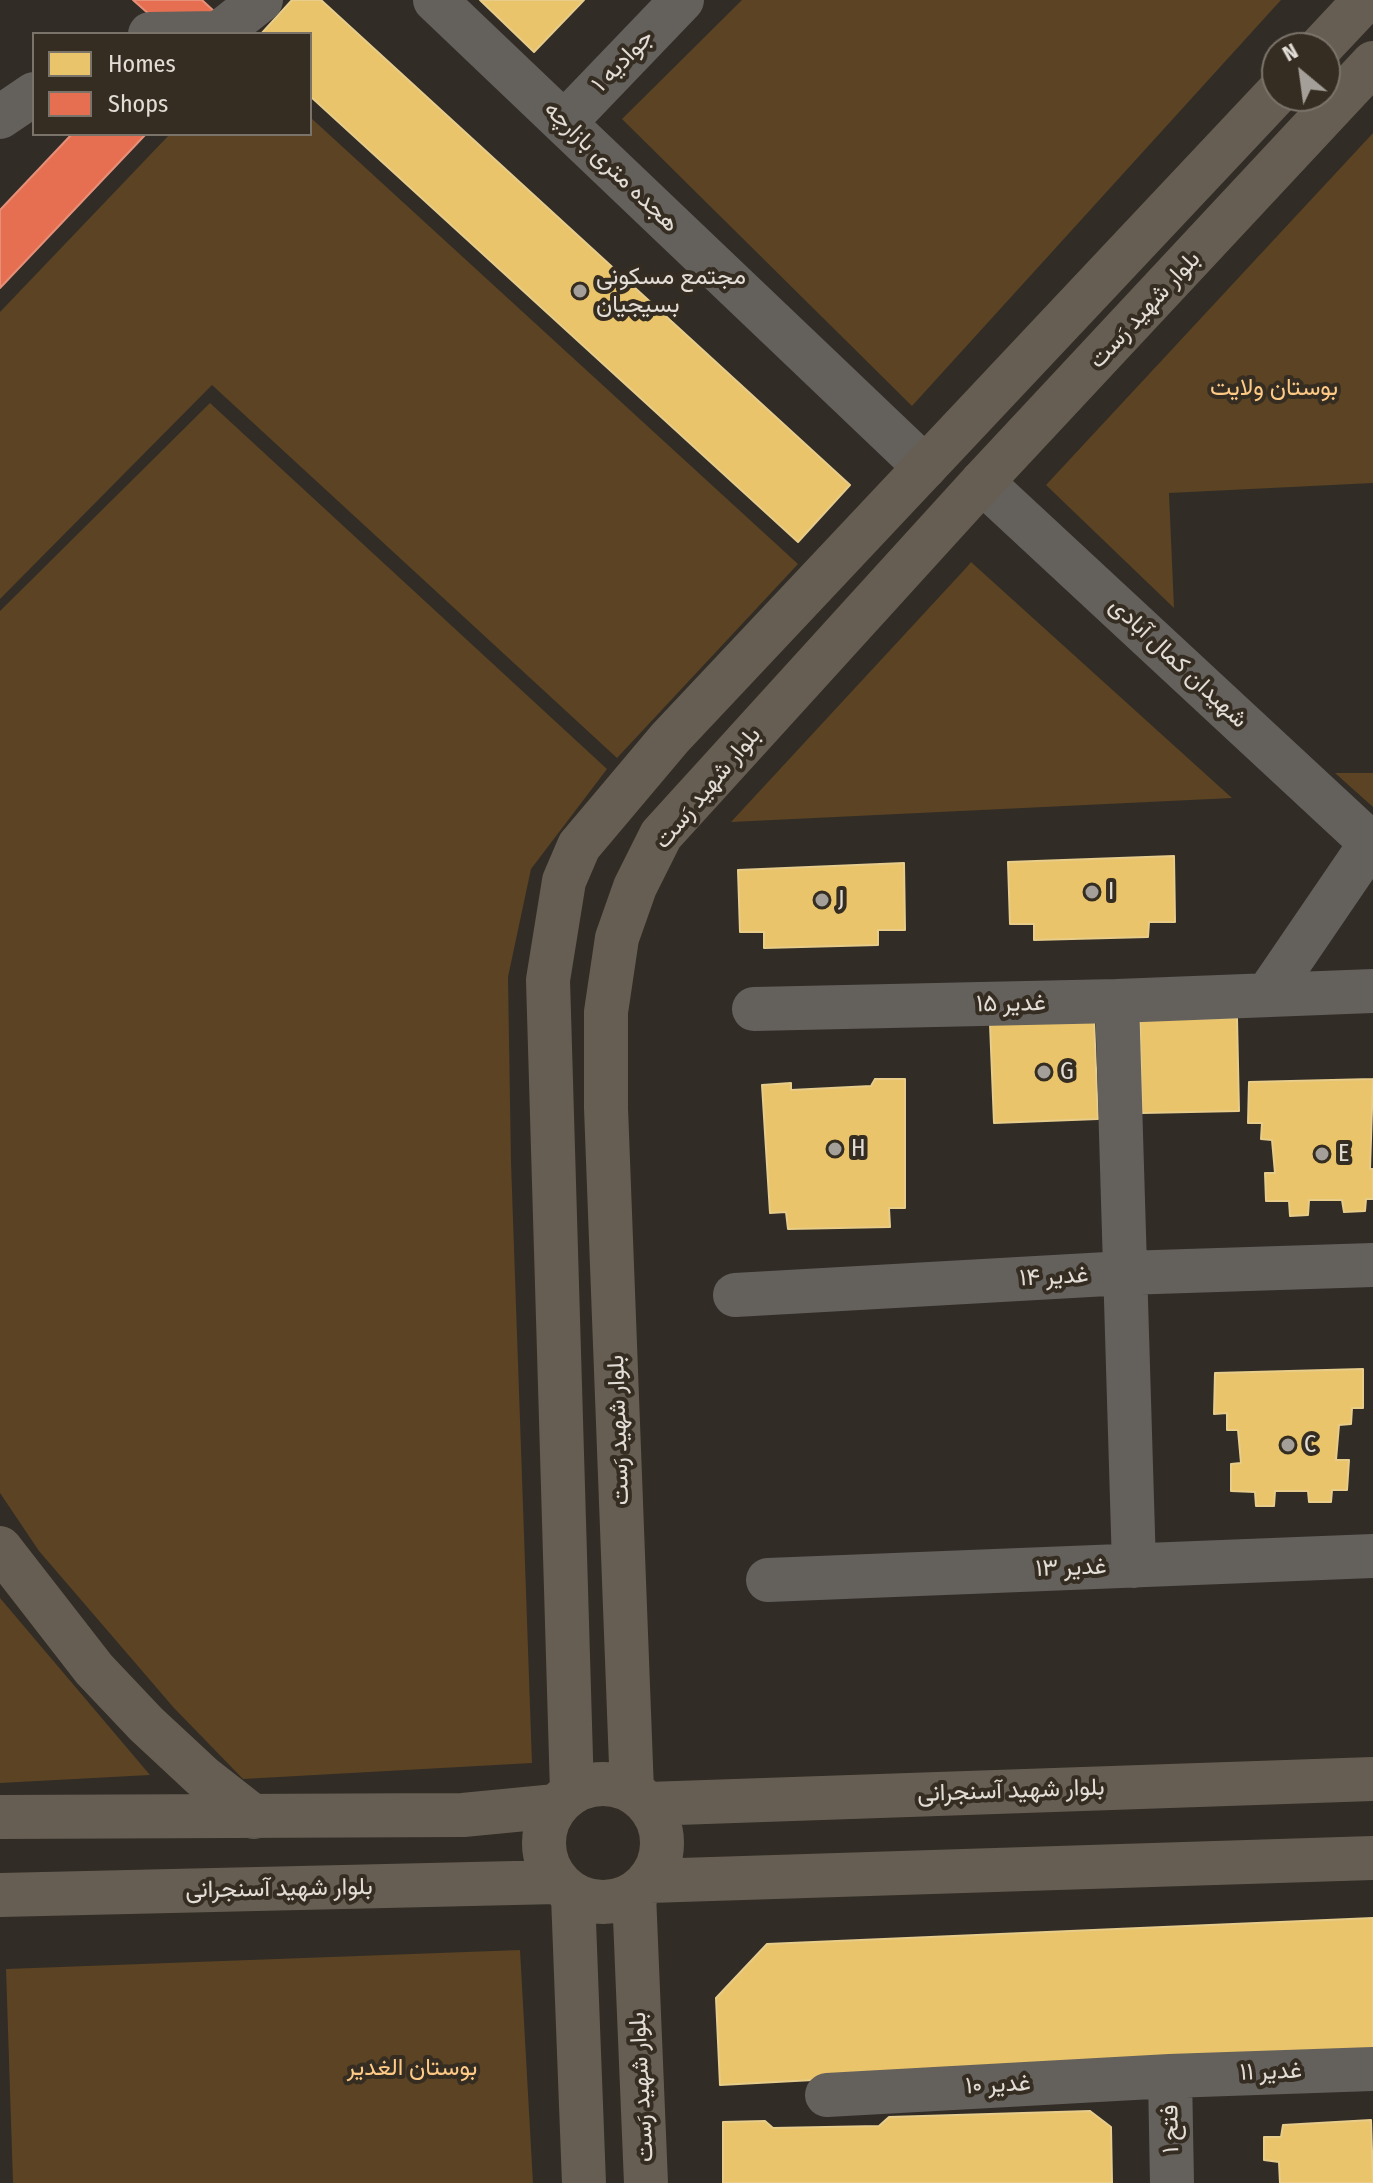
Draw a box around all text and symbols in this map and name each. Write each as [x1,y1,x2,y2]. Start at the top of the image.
street label: جوادیه ۱ [586,24,660,98]
legend [32,32,312,136]
north arrow [1261,32,1341,112]
text: N [1278,37,1302,67]
text: Homes [108,50,176,78]
text: Shops [108,90,168,118]
street label: هجده متری بازارچه [538,95,684,239]
street label: بلوار شهید رَست [1083,245,1207,375]
place label: مجتمع مسکونی بسیجیان [596,263,746,319]
marker: مجتمع مسکونی بسیجیان [571,282,589,300]
park label: بوستان ولایت [1210,374,1338,402]
street label: شهیدان کمال آبادی [1103,591,1253,735]
street label: بلوار شهید رَست [649,721,767,855]
place label: I [1108,878,1114,906]
marker: I [1083,883,1101,901]
place label: J [838,886,845,914]
marker: J [813,891,831,909]
street label: غدیر ۱۵ [976,989,1046,1019]
place label: G [1060,1058,1074,1086]
marker: G [1035,1063,1053,1081]
place label: H [851,1135,866,1163]
marker: H [826,1140,844,1158]
place label: E [1338,1140,1349,1168]
marker: E [1313,1145,1331,1163]
street label: غدیر ۱۴ [1019,1261,1089,1293]
street label: بلوار شهید رَست [602,1354,636,1506]
place label: C [1304,1431,1316,1459]
marker: C [1279,1436,1297,1454]
street label: غدیر ۱۳ [1035,1552,1107,1584]
street label: بلوار شهید آسنجرانی [917,1773,1105,1809]
street label: بلوار شهید آسنجرانی [185,1873,373,1905]
street label: بلوار شهید رَست [624,2011,660,2163]
park label: بوستان الغدیر [347,2054,477,2082]
street label: غدیر ۱۱ [1239,2057,1303,2087]
street label: غدیر ۱۰ [965,2069,1031,2101]
street label: فتح ۱ [1156,2104,1186,2154]

